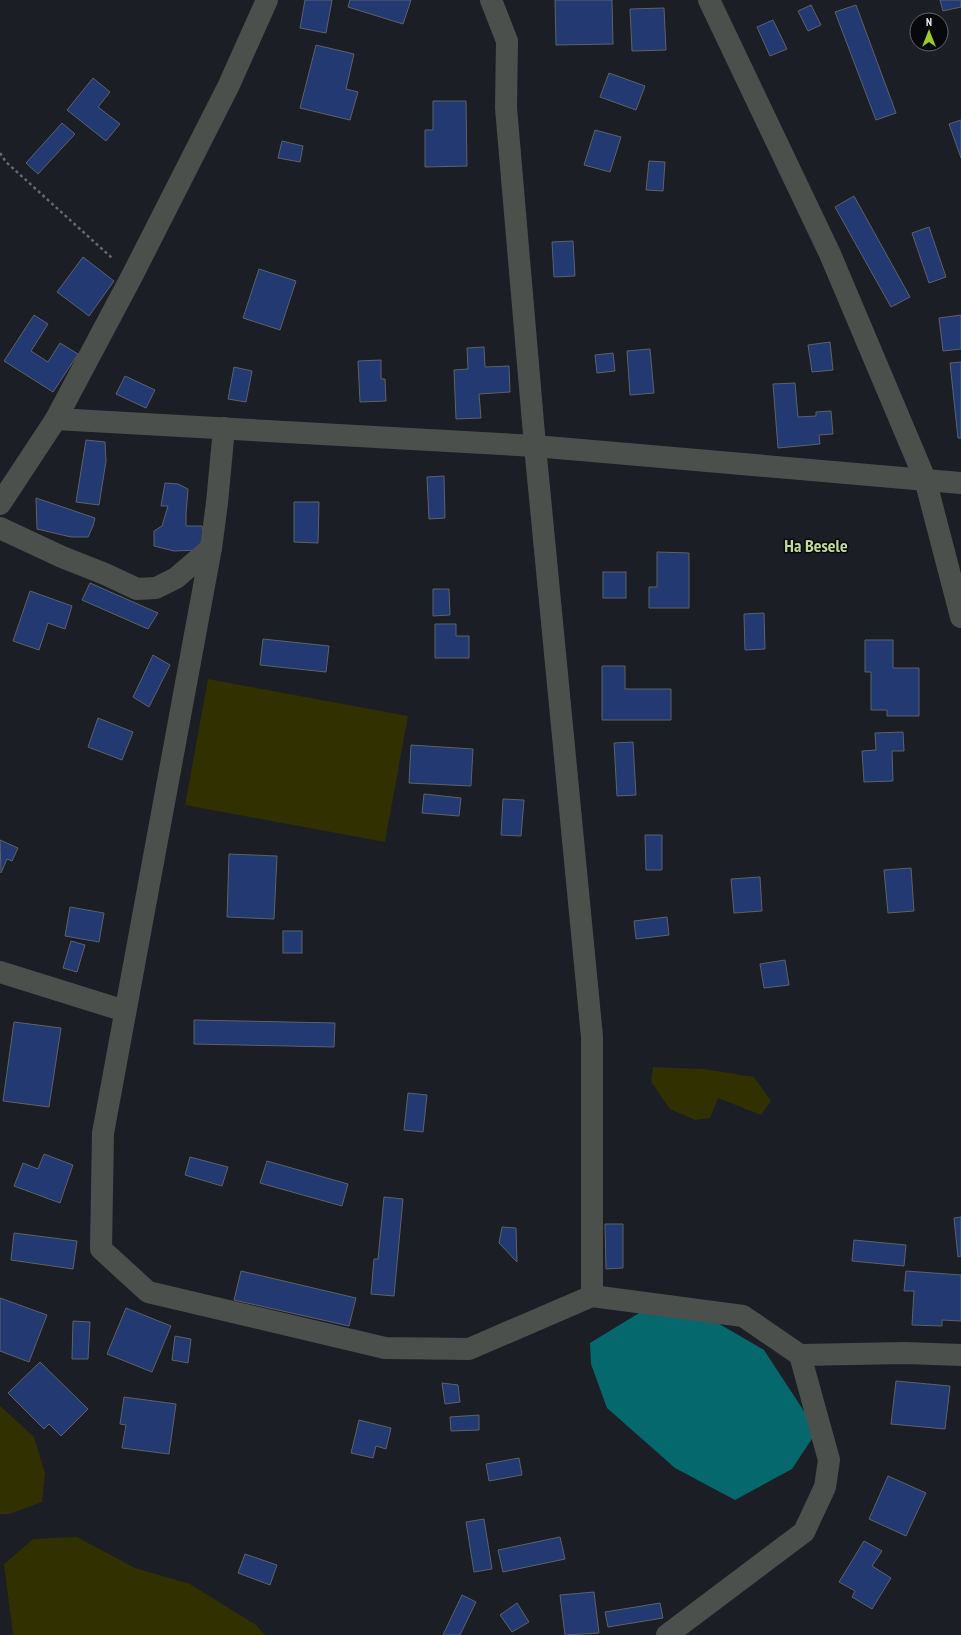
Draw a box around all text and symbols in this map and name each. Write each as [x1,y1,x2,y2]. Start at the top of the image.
north arrow [909,12,949,52]
text: N [926,15,932,29]
district label: Ha Besele [784,534,848,557]

